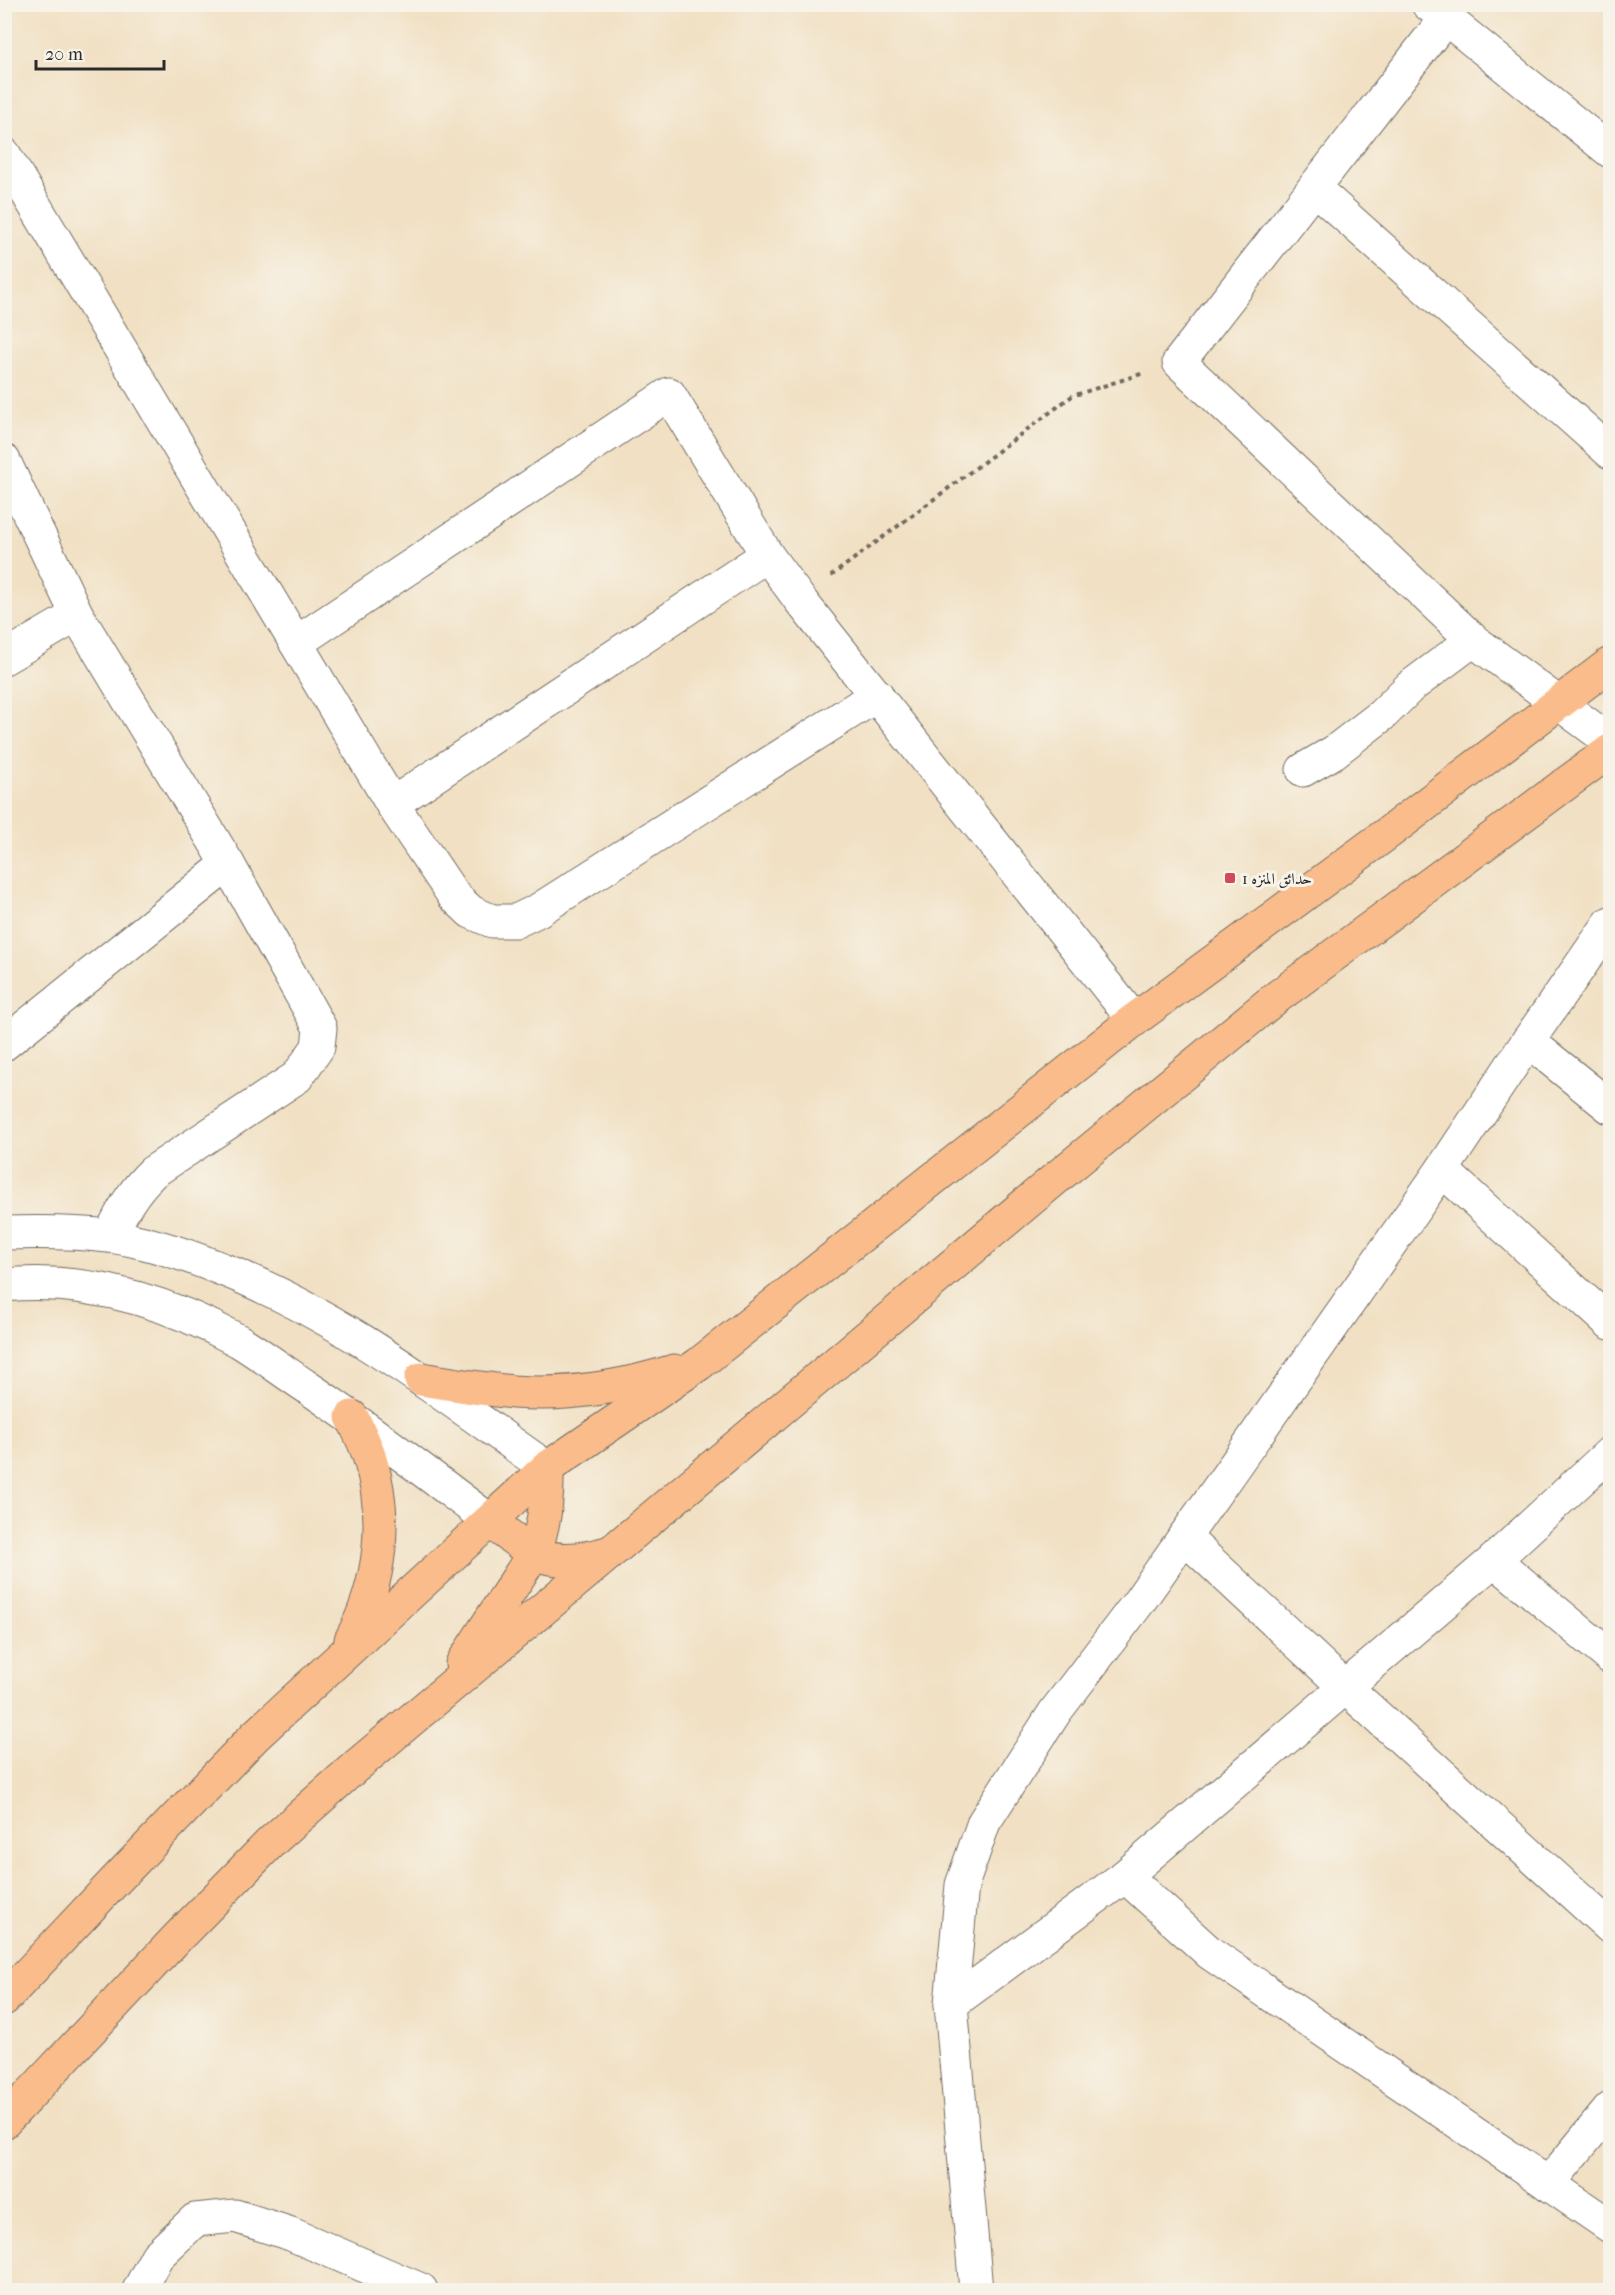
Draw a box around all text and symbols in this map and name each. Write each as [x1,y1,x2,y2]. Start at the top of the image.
scale bar [36,33,164,71]
text: 20 m [45,44,83,65]
place label: حدائق المنزه 1 [1242,869,1312,889]
marker: حدائق المنزه 1 [1223,871,1237,885]

